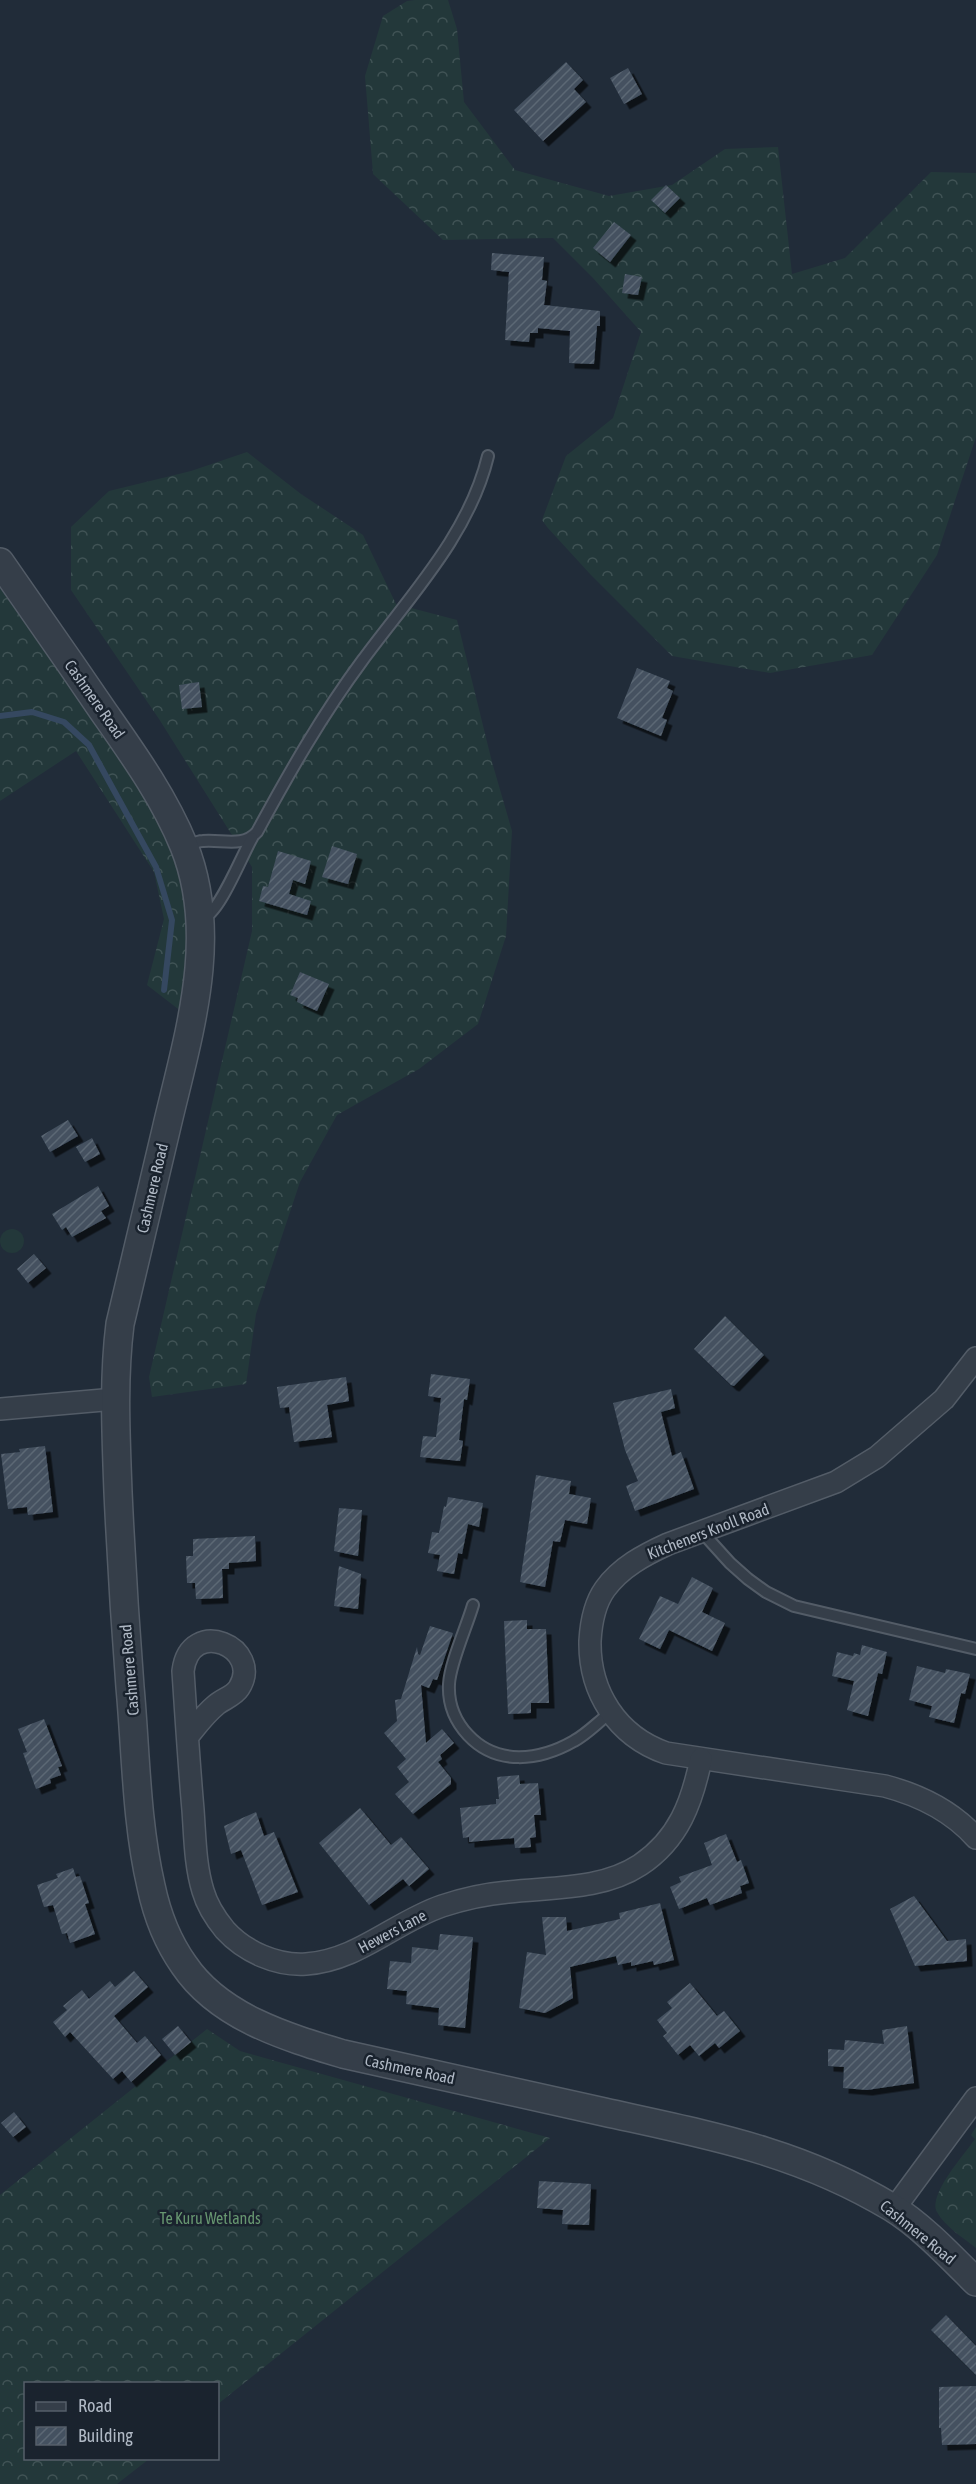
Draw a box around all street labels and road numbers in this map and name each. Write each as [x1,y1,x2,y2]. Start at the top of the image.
street label: Cashmere Road [61,656,129,742]
street label: Cashmere Road [133,1141,171,1235]
street label: Kitcheners Knoll Road [645,1500,771,1562]
street label: Cashmere Road [116,1624,142,1716]
street label: Hewers Lane [355,1906,429,1956]
street label: Cashmere Road [363,2051,457,2087]
street label: Cashmere Road [877,2196,959,2268]

